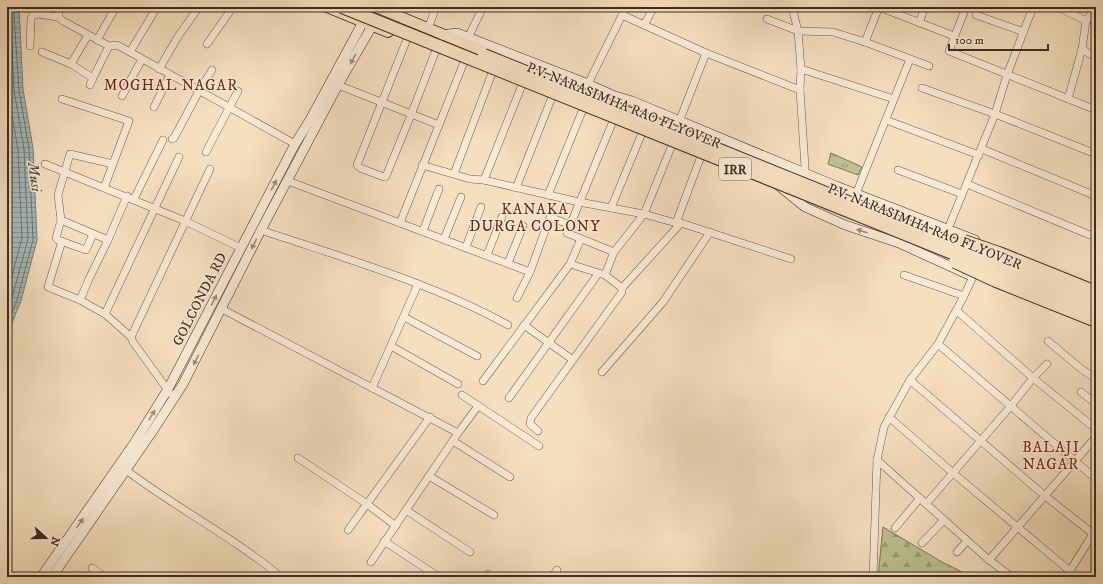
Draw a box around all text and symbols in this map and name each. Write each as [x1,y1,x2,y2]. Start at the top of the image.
scale bar [949,26,1048,52]
text: 100 m [955,33,984,48]
one-way arrow [349,54,356,65]
street label: P.V. NARASIMHA RAO FLYOVER [524,59,724,153]
district label: MOGHAL NAGAR [104,76,238,95]
road number: IRR [719,158,751,180]
water label: Musi [23,160,46,194]
one-way arrow [271,179,278,191]
street label: P.V. NARASIMHA RAO FLYOVER [825,180,1025,274]
district label: KANAKA DURGA COLONY [469,200,601,236]
one-way arrow [856,227,868,233]
one-way arrow [251,238,257,250]
street label: GOLCONDA RD [169,250,231,349]
one-way arrow [211,295,218,306]
one-way arrow [192,355,199,366]
one-way arrow [148,410,156,420]
district label: BALAJI NAGAR [1022,438,1080,474]
one-way arrow [76,517,84,528]
north arrow [26,518,66,558]
text: N [46,535,63,548]

